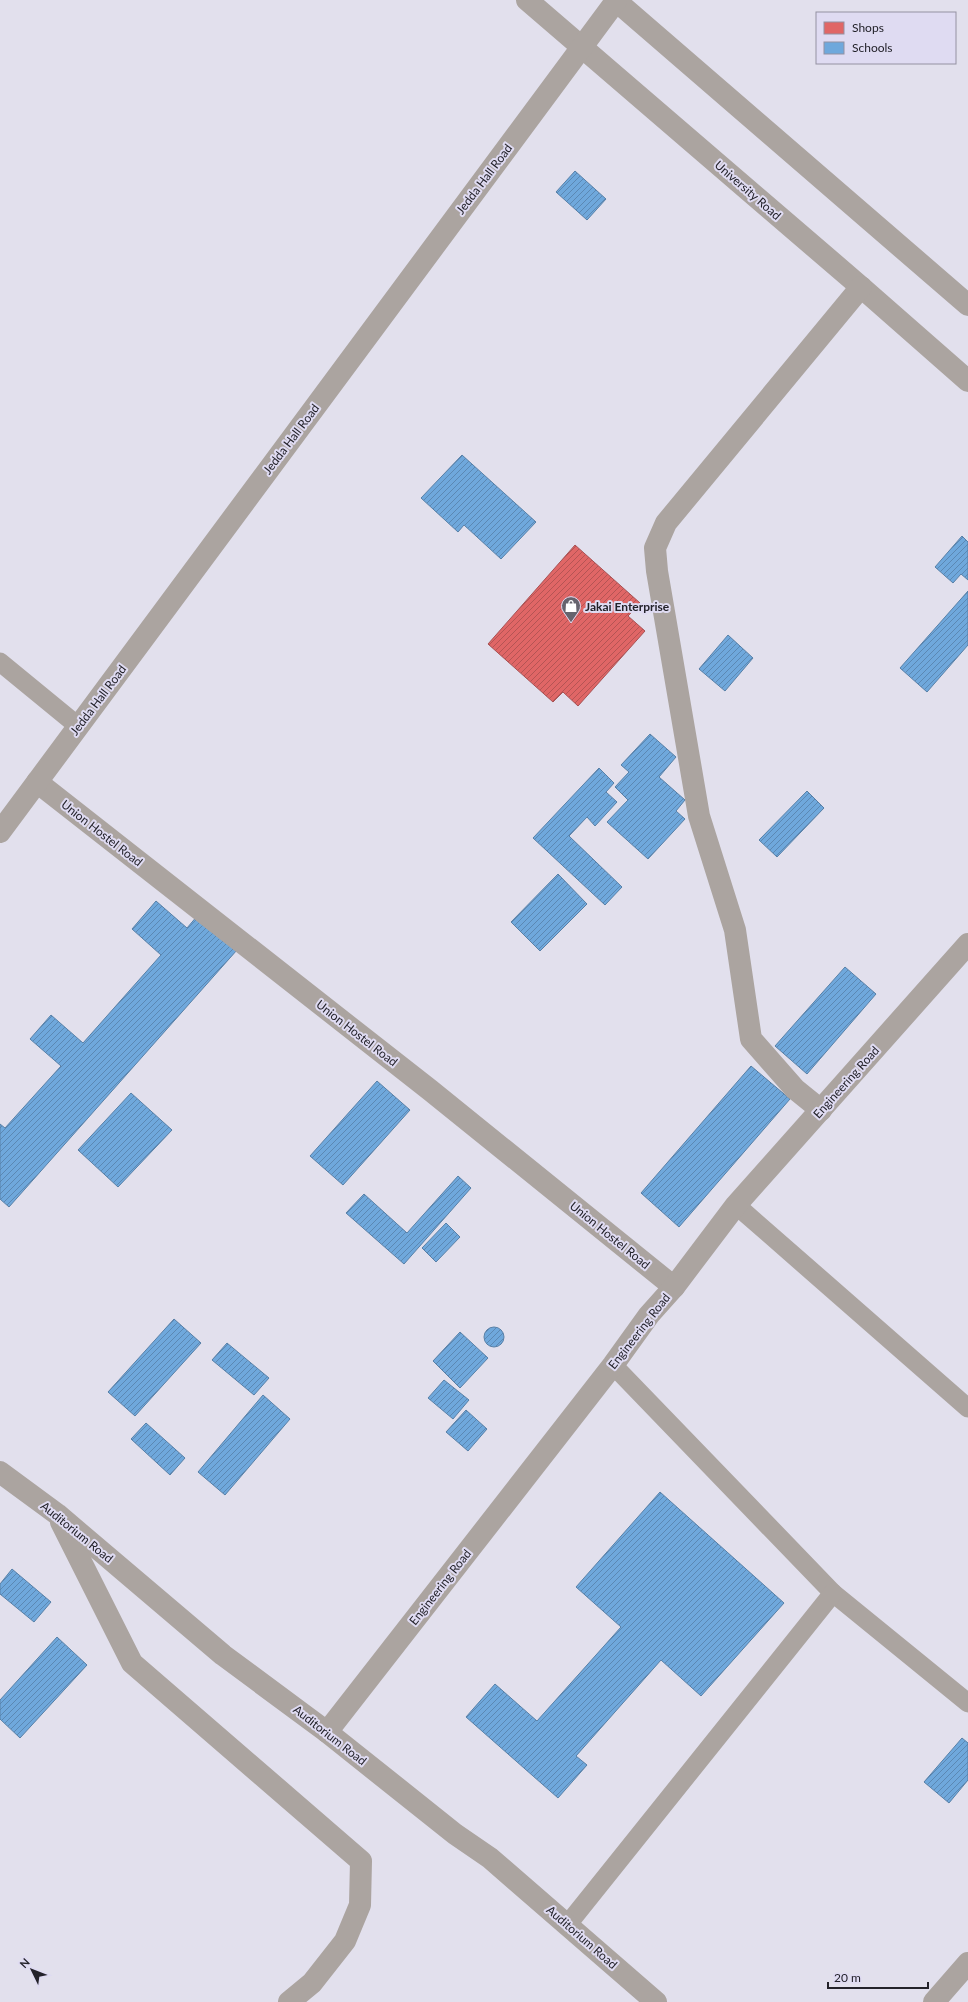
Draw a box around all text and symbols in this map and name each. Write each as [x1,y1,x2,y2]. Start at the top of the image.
legend [816,12,956,64]
text: Shops [852,20,884,35]
text: Schools [852,40,893,55]
street label: Jedda Hall Road [453,141,515,217]
street label: University Road [712,157,784,223]
street label: Jedda Hall Road [260,401,322,477]
shop icon: Jakai Enterprise [560,595,582,623]
place label: Jakai Enterprise [585,599,670,614]
street label: Jedda Hall Road [67,662,129,738]
street label: Union Hostel Road [58,797,146,869]
street label: Union Hostel Road [313,997,401,1069]
street label: Engineering Road [810,1043,882,1121]
street label: Union Hostel Road [567,1198,653,1272]
street label: Engineering Road [605,1290,673,1372]
street label: Auditorium Road [38,1498,116,1566]
street label: Engineering Road [406,1546,474,1628]
street label: Auditorium Road [290,1702,370,1768]
street label: Auditorium Road [544,1902,620,1972]
north arrow [12,1950,52,1990]
text: N [17,1955,32,1970]
scale bar [828,1964,928,1990]
text: 20 m [834,1970,861,1985]

